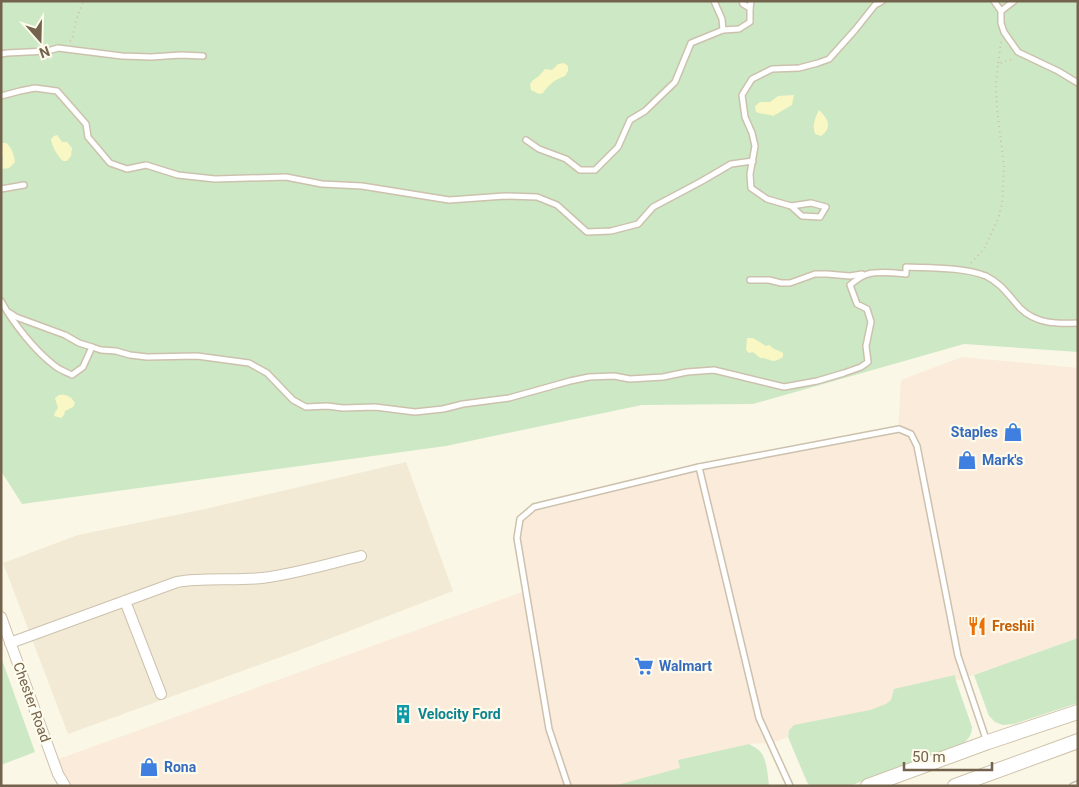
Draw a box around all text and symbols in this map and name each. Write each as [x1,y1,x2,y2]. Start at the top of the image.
north arrow [15,15,65,65]
text: N [37,43,52,61]
shop icon: Staples [1002,421,1024,443]
place label: Staples [951,424,998,440]
shop icon: Mark's [956,449,978,471]
place label: Mark's [982,452,1023,468]
restaurant icon: Freshii [966,615,988,637]
place label: Freshii [992,618,1035,634]
supermarket icon: Walmart [633,655,655,677]
place label: Walmart [659,658,712,674]
street label: Chester Road [10,660,54,744]
building icon: Velocity Ford [392,703,414,725]
place label: Velocity Ford [418,706,501,722]
scale bar [904,740,992,772]
text: 50 m [912,748,946,766]
shop icon: Rona [138,756,160,778]
place label: Rona [164,759,197,775]

